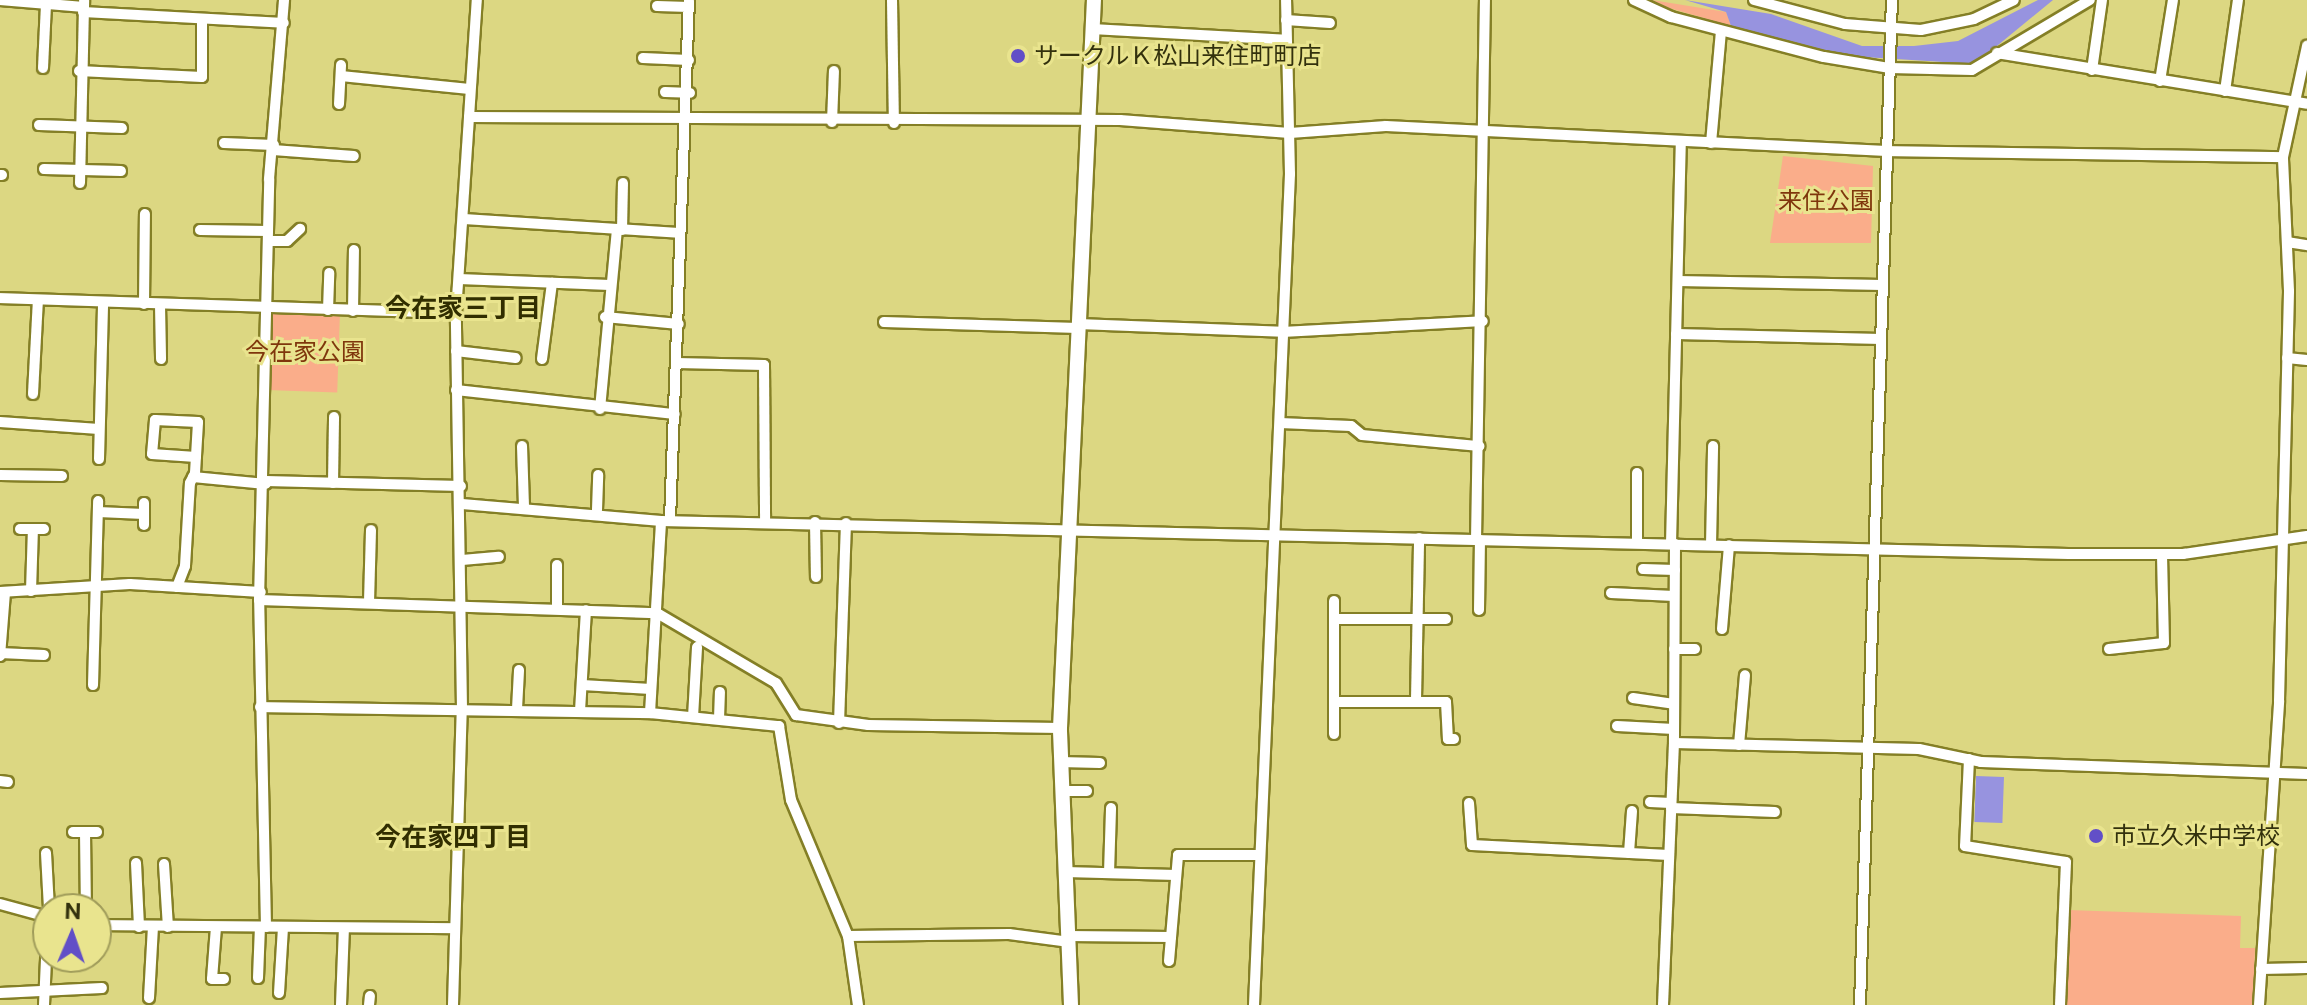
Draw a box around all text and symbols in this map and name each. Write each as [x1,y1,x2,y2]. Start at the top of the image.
place label: サークルＫ松山来住町町店 [1034,42,1322,70]
marker: サークルＫ松山来住町町店 [1009,47,1027,65]
park label: 来住公園 [1778,187,1874,215]
district label: 今在家三丁目 [385,292,541,324]
park label: 今在家公園 [245,338,365,366]
district label: 今在家四丁目 [375,821,531,853]
place label: 市立久米中学校 [2112,822,2280,850]
marker: 市立久米中学校 [2087,827,2105,845]
north arrow [32,893,112,973]
text: N [64,898,82,924]

